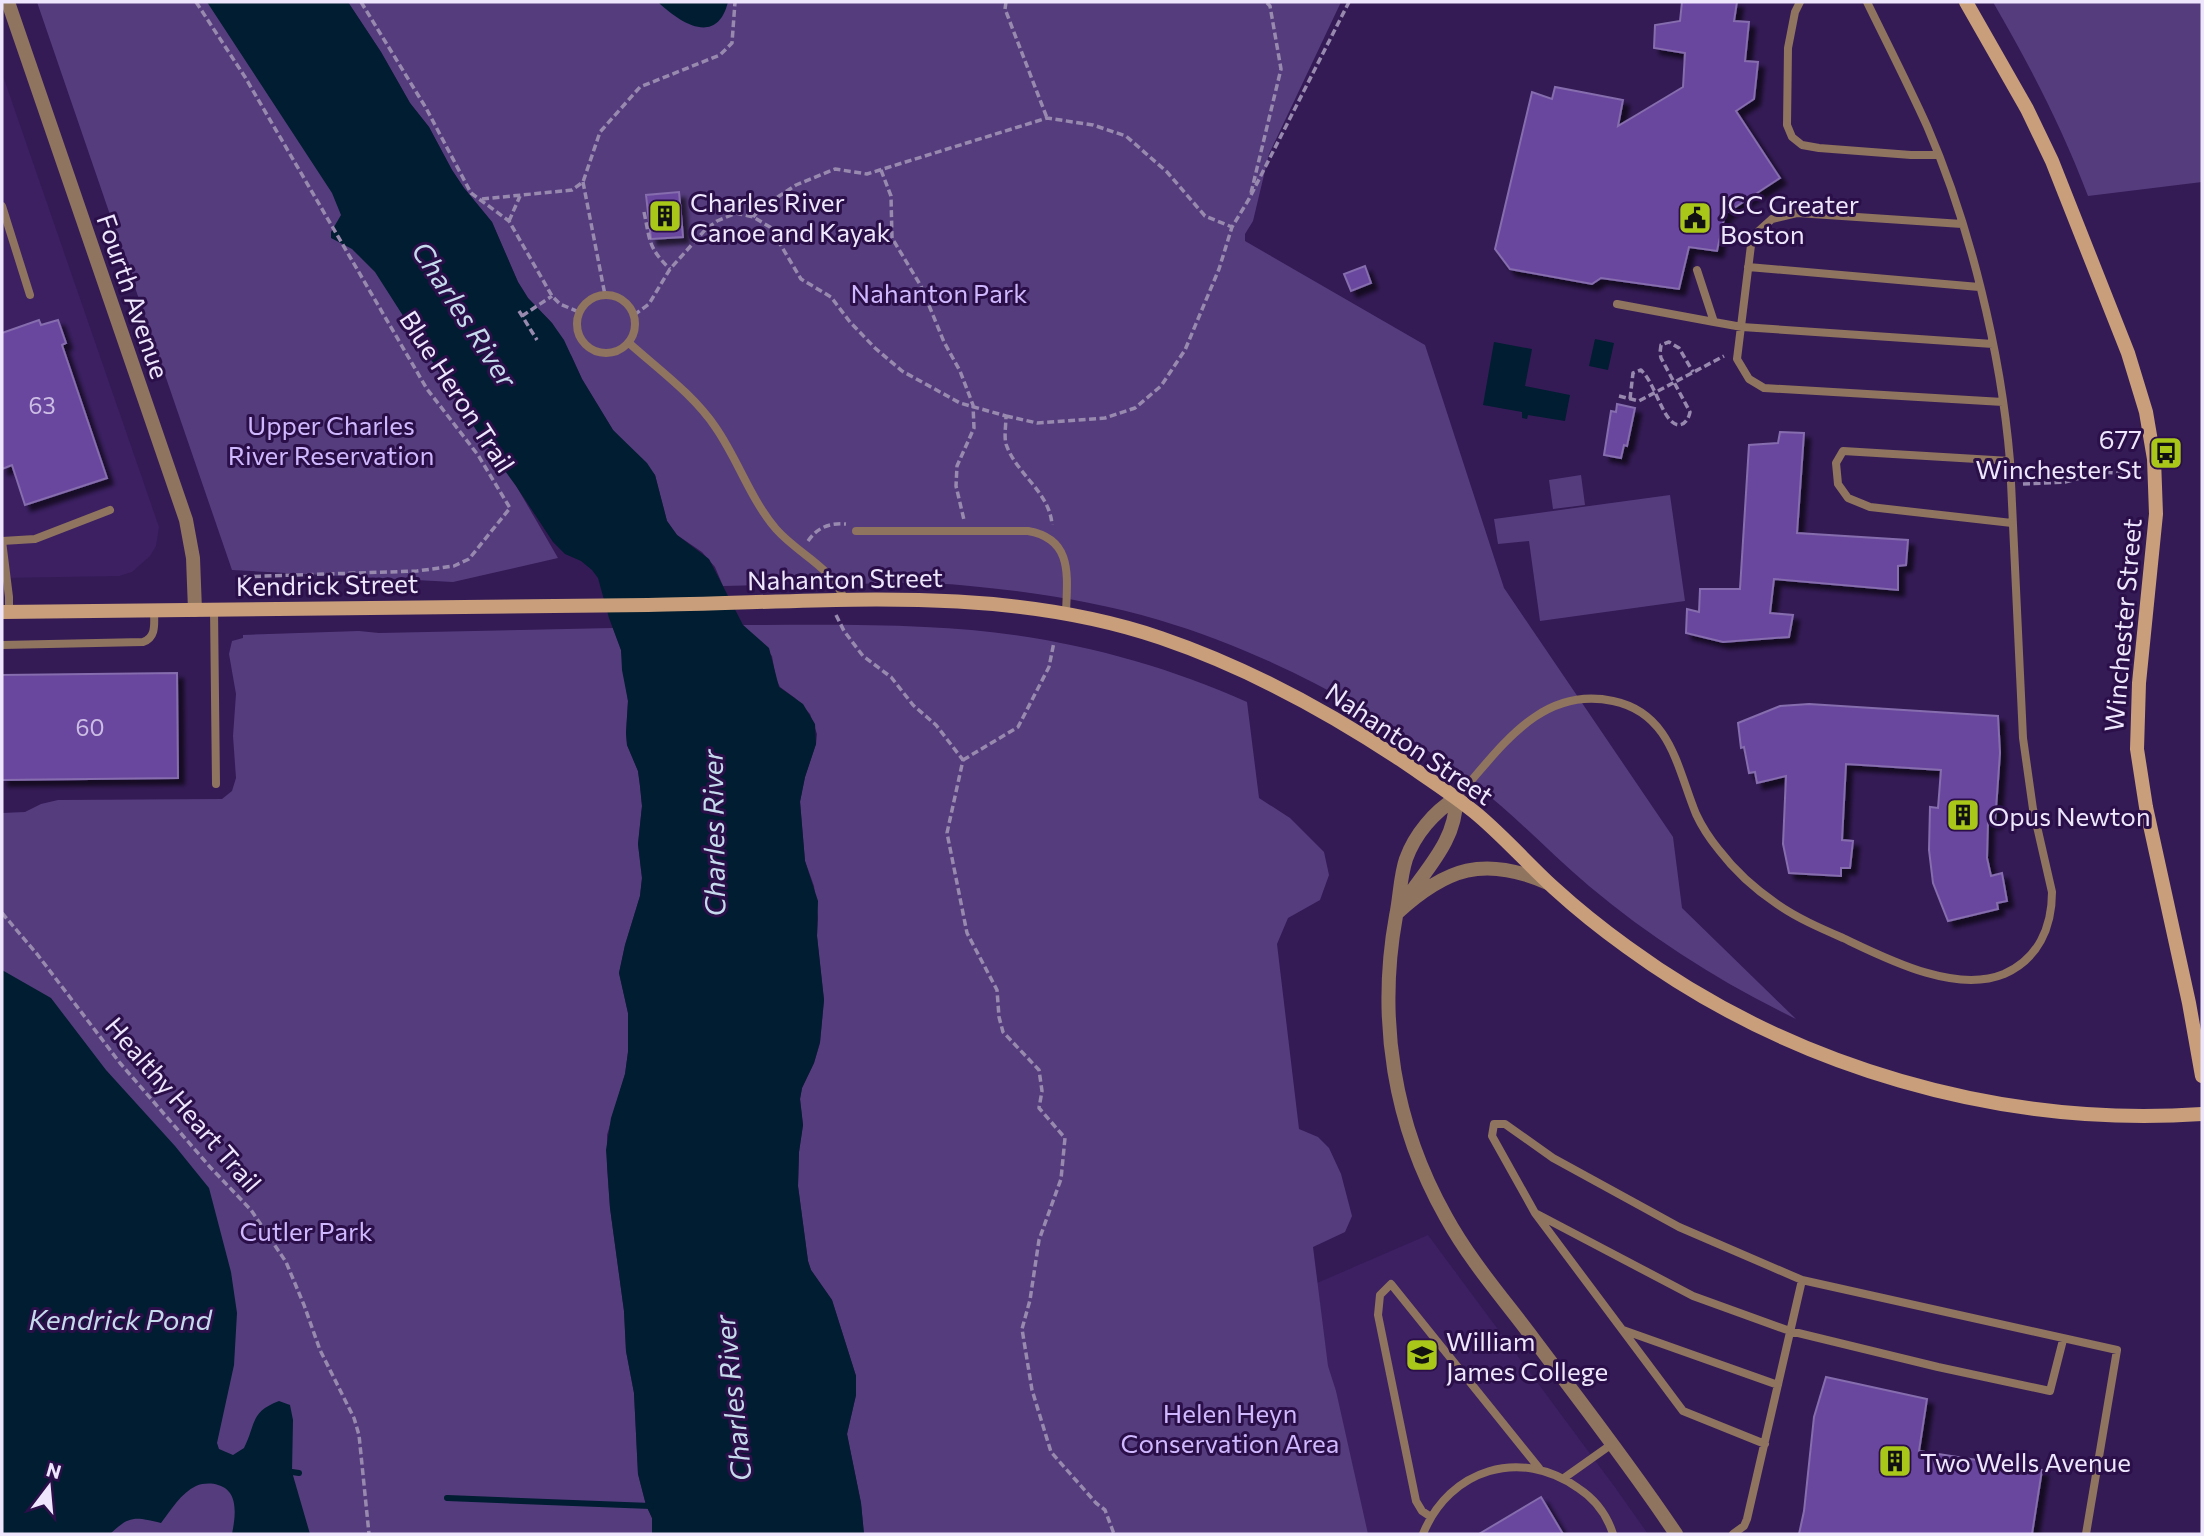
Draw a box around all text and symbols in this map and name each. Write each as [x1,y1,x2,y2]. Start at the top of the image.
place label: Charles River Canoe and Kayak [690,186,891,247]
place label: JCC Greater Boston [1720,188,1859,249]
building icon: Charles River Canoe and Kayak [646,197,684,235]
public building icon: JCC Greater Boston [1676,199,1714,237]
street label: Fourth Avenue [91,210,177,382]
water label: Charles River [405,235,525,394]
park label: Nahanton Park [851,277,1027,308]
street label: Blue Heron Trail [394,304,522,478]
house number: 63 [28,391,56,419]
park label: Upper Charles River Reservation [228,409,434,470]
place label: 677 Winchester St [1975,423,2142,484]
bus stop icon: 677 Winchester St [2147,434,2185,472]
street label: Winchester Street [2097,517,2147,733]
street label: Nahanton Street [747,561,943,595]
street label: Kendrick Street [235,567,419,601]
street label: Nahanton Street [1320,675,1500,811]
house number: 60 [76,713,104,741]
water label: Charles River [695,748,731,917]
building icon: Opus Newton [1944,796,1982,834]
place label: Opus Newton [1988,800,2151,831]
street label: Healthy Heart Trail [100,1010,268,1198]
park label: Cutler Park [239,1215,373,1246]
water label: Kendrick Pond [28,1302,213,1336]
water label: Charles River [706,1312,758,1483]
place label: William James College [1446,1325,1608,1386]
school or university icon: William James College [1403,1336,1441,1374]
park label: Helen Heyn Conservation Area [1121,1397,1339,1458]
building icon: Two Wells Avenue [1876,1442,1914,1480]
place label: Two Wells Avenue [1920,1446,2131,1477]
north arrow [14,1452,84,1522]
text: N [44,1457,64,1483]

